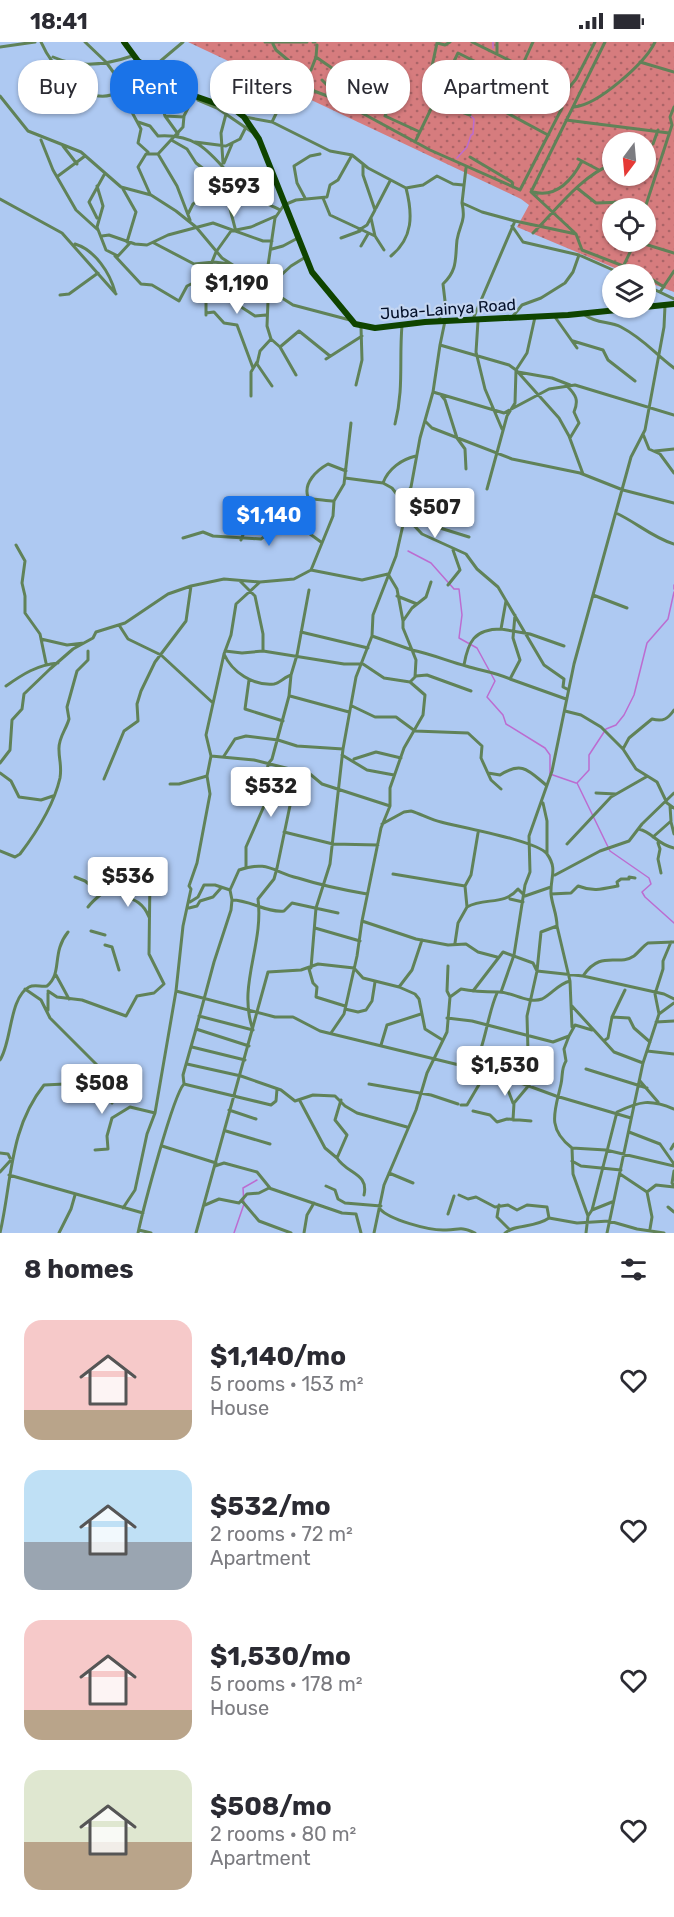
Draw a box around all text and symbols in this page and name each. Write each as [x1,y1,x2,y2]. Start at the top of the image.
text: 18:41 [30,8,88,35]
chip: Buy [18,60,98,114]
chip: Rent [110,60,198,114]
chip: Filters [210,60,314,114]
chip: New [326,60,410,114]
chip: Apartment [422,60,570,114]
north arrow [602,132,656,186]
map controls [602,132,656,318]
pin: $593 [198,167,270,218]
text: $593 [208,174,260,198]
button: locate [602,198,656,252]
pin: $1,190 [188,264,286,315]
button: layers [602,264,656,318]
text: $1,190 [205,271,269,295]
street label: Juba-Lainya Road [379,295,517,323]
pin: $507 [399,488,471,539]
text: $507 [409,495,461,519]
pin: $1,140 [220,496,318,547]
text: $1,140 [237,503,301,527]
pin: $532 [235,767,307,818]
text: $532 [245,774,297,798]
pin: $536 [92,857,164,908]
text: $536 [102,864,154,888]
pin: $1,530 [456,1046,554,1097]
text: $1,530 [471,1053,539,1077]
pin: $508 [66,1064,138,1115]
text: $508 [75,1071,129,1095]
icon: filters [617,1253,650,1286]
text: 8 homes [24,1254,134,1285]
text: $1,140/mo [210,1341,346,1372]
icon: home [72,1344,144,1416]
icon: heart [617,1364,650,1397]
text: 5 rooms · 153 m² [210,1372,364,1396]
text: House [210,1396,269,1420]
text: $532/mo [210,1491,331,1522]
icon: home [72,1494,144,1566]
icon: heart [617,1514,650,1547]
text: 2 rooms · 72 m² [210,1522,353,1546]
text: Apartment [210,1546,311,1570]
text: $1,530/mo [210,1641,351,1672]
icon: home [72,1644,144,1716]
icon: heart [617,1664,650,1697]
text: 5 rooms · 178 m² [210,1672,363,1696]
text: House [210,1696,269,1720]
text: $508/mo [210,1791,332,1822]
icon: home [72,1794,144,1866]
icon: heart [617,1814,650,1847]
text: 2 rooms · 80 m² [210,1822,356,1846]
text: Apartment [210,1846,311,1870]

